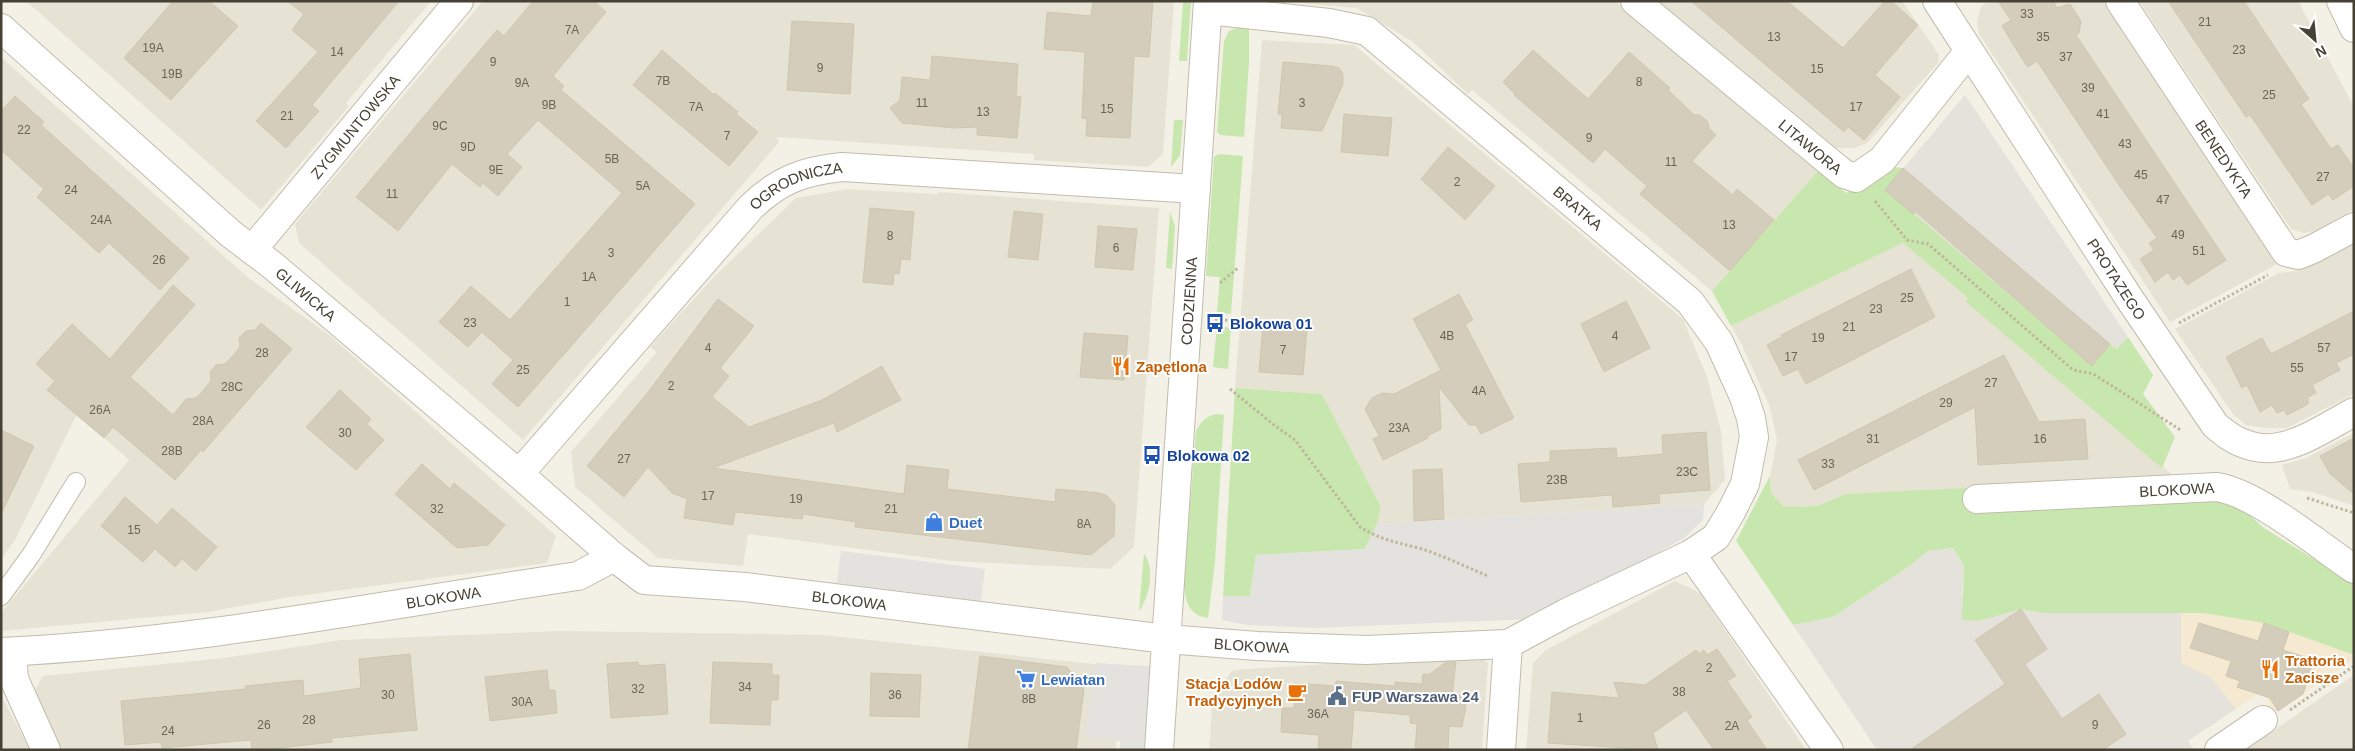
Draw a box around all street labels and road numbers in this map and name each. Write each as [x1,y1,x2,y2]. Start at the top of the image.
street label: ZYGMUNTOWSKA [307,71,403,182]
street label: LITAWORA [1776,115,1846,177]
street label: BENEDYKTA [2192,116,2256,201]
street label: OGRODNICZA [746,158,843,213]
street label: BRATKA [1550,183,1606,233]
street label: PROTAZEGO [2084,235,2149,323]
street label: CODZIENNA [1177,256,1200,346]
street label: GLIWICKA [273,264,340,324]
street label: BLOKOWA [2139,479,2215,499]
street label: BLOKOWA [405,583,482,611]
street label: BLOKOWA [811,587,888,613]
street label: BLOKOWA [1213,634,1290,656]

